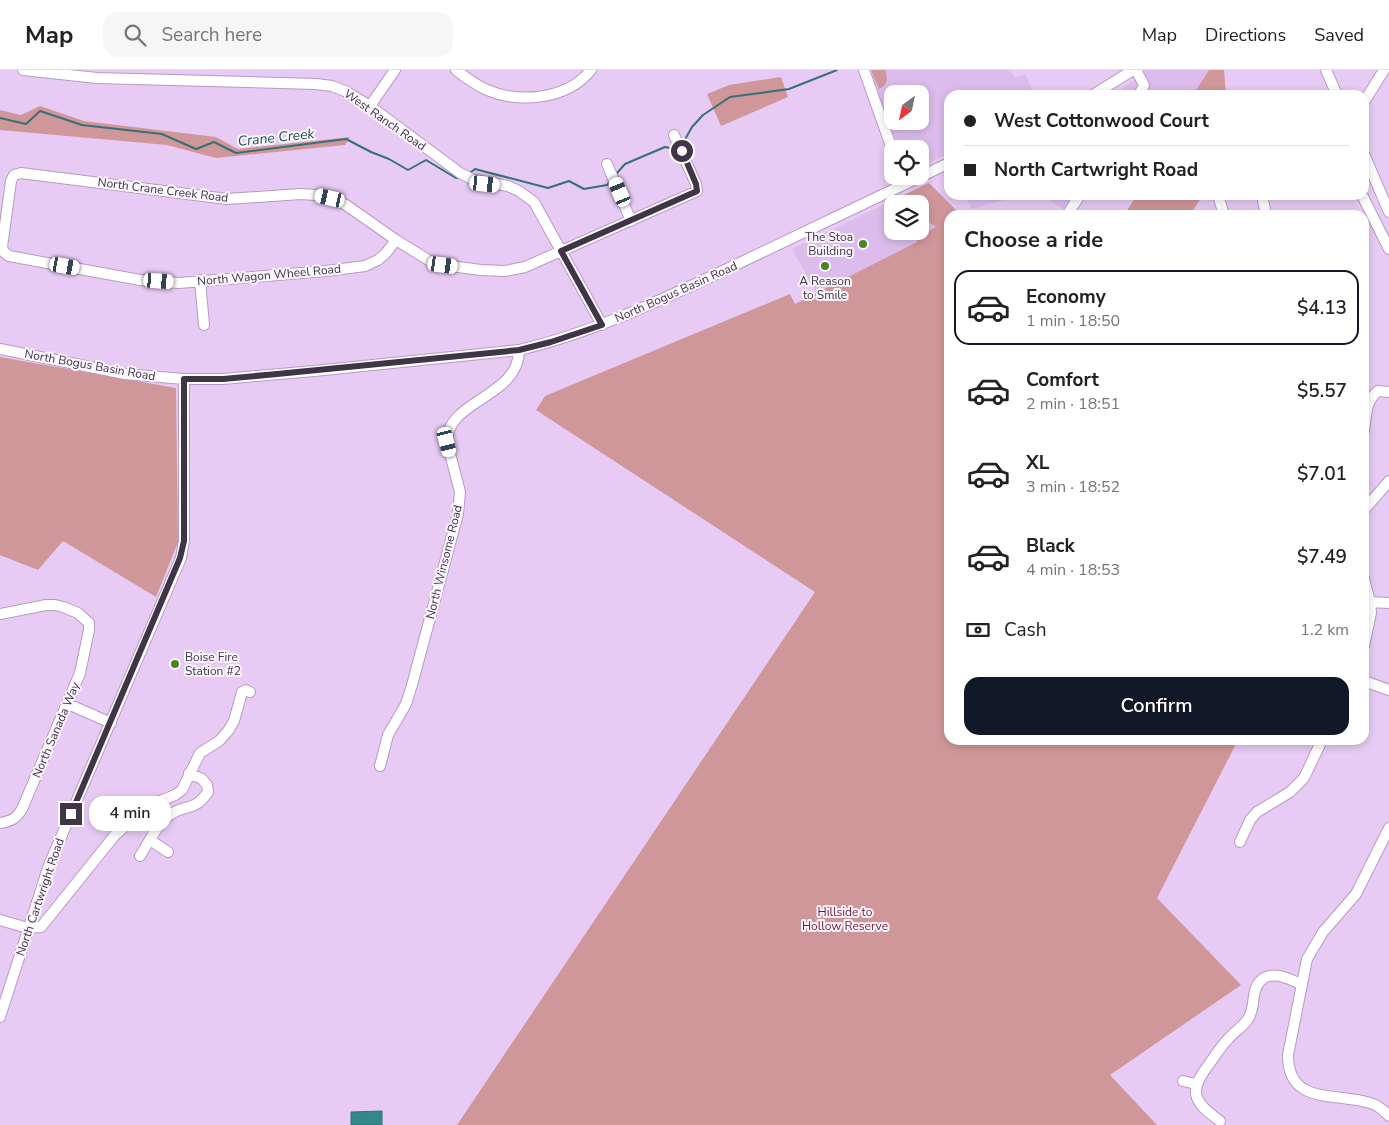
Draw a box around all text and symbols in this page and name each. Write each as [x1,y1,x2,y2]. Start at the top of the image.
search box [103,12,453,57]
text: Map [25,19,73,51]
icon: search [121,21,149,49]
text: Search here [161,22,262,48]
text: Map [1142,23,1177,47]
text: Directions [1205,23,1286,47]
text: Saved [1314,23,1364,47]
north arrow [884,85,929,130]
map controls [884,85,929,240]
street label: West Ranch Road [341,86,429,154]
text: West Cottonwood Court [994,108,1209,134]
water label: Crane Creek [237,124,316,151]
route start [671,140,693,162]
button: locate [884,140,929,185]
text: North Cartwright Road [994,157,1198,183]
street label: North Crane Creek Road [97,174,229,206]
car [469,175,500,193]
car [607,175,632,209]
car [313,187,346,209]
button: layers [884,195,929,240]
text: Choose a ride [964,225,1103,255]
place label: The Stoa Building [805,229,853,259]
marker: The Stoa Building [857,238,869,250]
car [427,255,458,275]
car [48,256,81,276]
street label: North Bogus Basin Road [612,258,740,326]
marker: A Reason to Smile [819,260,831,272]
street label: North Wagon Wheel Road [197,261,341,289]
car [143,272,174,290]
place label: A Reason to Smile [799,273,851,303]
text: Economy [1026,284,1106,310]
icon: car [966,285,1011,330]
text: $4.13 [1297,295,1347,321]
text: 1 min · 18:50 [1026,310,1120,332]
street label: North Bogus Basin Road [23,346,157,384]
text: Comfort [1026,367,1099,393]
icon: car [966,368,1011,413]
text: $5.57 [1297,378,1347,404]
text: 2 min · 18:51 [1026,393,1120,415]
car [436,426,457,458]
text: XL [1026,450,1049,476]
icon: car [966,451,1011,496]
text: $7.01 [1297,461,1347,487]
text: 3 min · 18:52 [1026,476,1120,498]
street label: North Winsome Road [422,503,466,621]
text: Black [1026,533,1075,559]
icon: car [966,534,1011,579]
text: $7.49 [1297,544,1347,570]
text: 4 min · 18:53 [1026,559,1120,581]
icon: cash [964,616,992,644]
text: Cash [1004,617,1046,643]
text: 1.2 km [1300,619,1349,641]
place label: Boise Fire Station #2 [185,649,241,679]
marker: Boise Fire Station #2 [169,658,181,670]
button: Confirm [964,677,1349,735]
street label: North Sanada Way [29,679,84,780]
callout: 4 min [88,796,171,832]
text: 4 min [110,802,150,824]
route end [60,803,82,825]
street label: North Cartwright Road [12,836,68,958]
park label: Hillside to Hollow Reserve [802,904,888,934]

